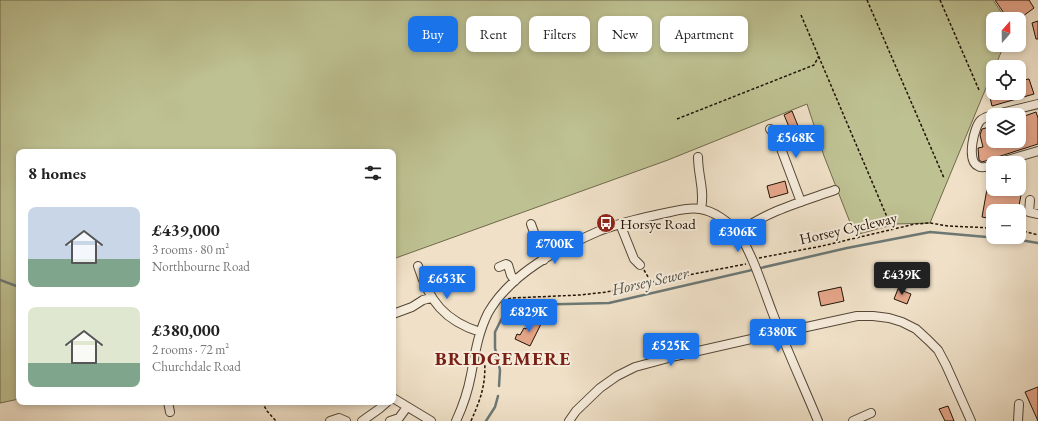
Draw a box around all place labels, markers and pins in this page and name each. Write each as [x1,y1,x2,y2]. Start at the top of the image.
pin: £568K [768,125,824,159]
bus stop icon: Horsye Road [595,212,617,234]
place label: Horsye Road [620,214,696,233]
pin: £306K [710,219,766,253]
pin: £700K [527,231,583,265]
pin: £439K [874,262,930,296]
pin: £653K [419,266,475,300]
pin: £829K [501,299,557,333]
pin: £380K [750,319,806,353]
pin: £525K [643,333,699,367]

